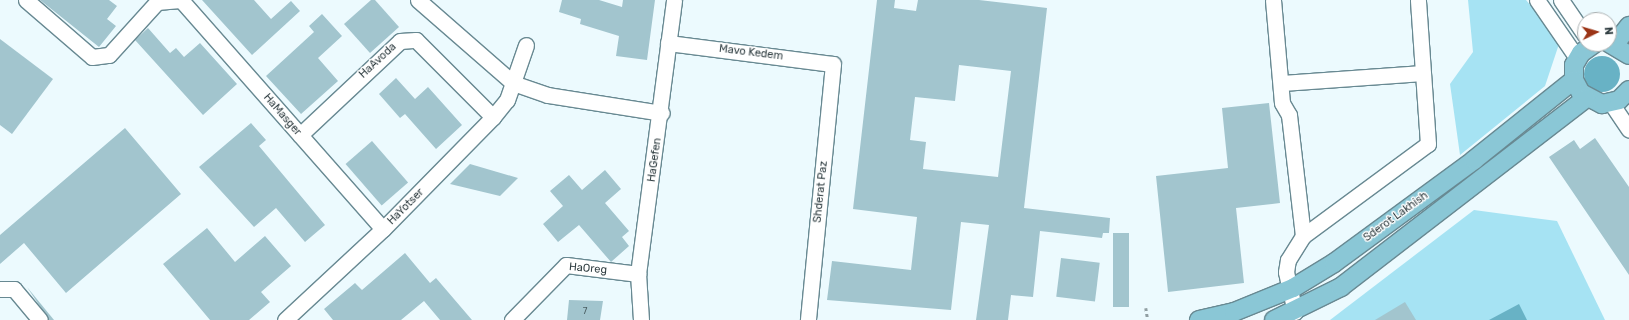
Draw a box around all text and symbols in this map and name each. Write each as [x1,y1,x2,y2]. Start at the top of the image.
north arrow [1577,12,1617,52]
text: N [1602,26,1615,36]
street label: HaAvoda [357,41,399,81]
street label: Mavo Kedem [718,43,784,63]
street label: HaMasger [260,91,304,139]
street label: HaGefen [645,137,665,183]
street label: Shderat Paz [811,160,831,224]
street label: HaYotser [385,186,427,228]
street label: Sderot Lakhish [1361,189,1431,245]
street label: HaOreg [568,261,608,277]
house number: 7 [583,306,587,316]

